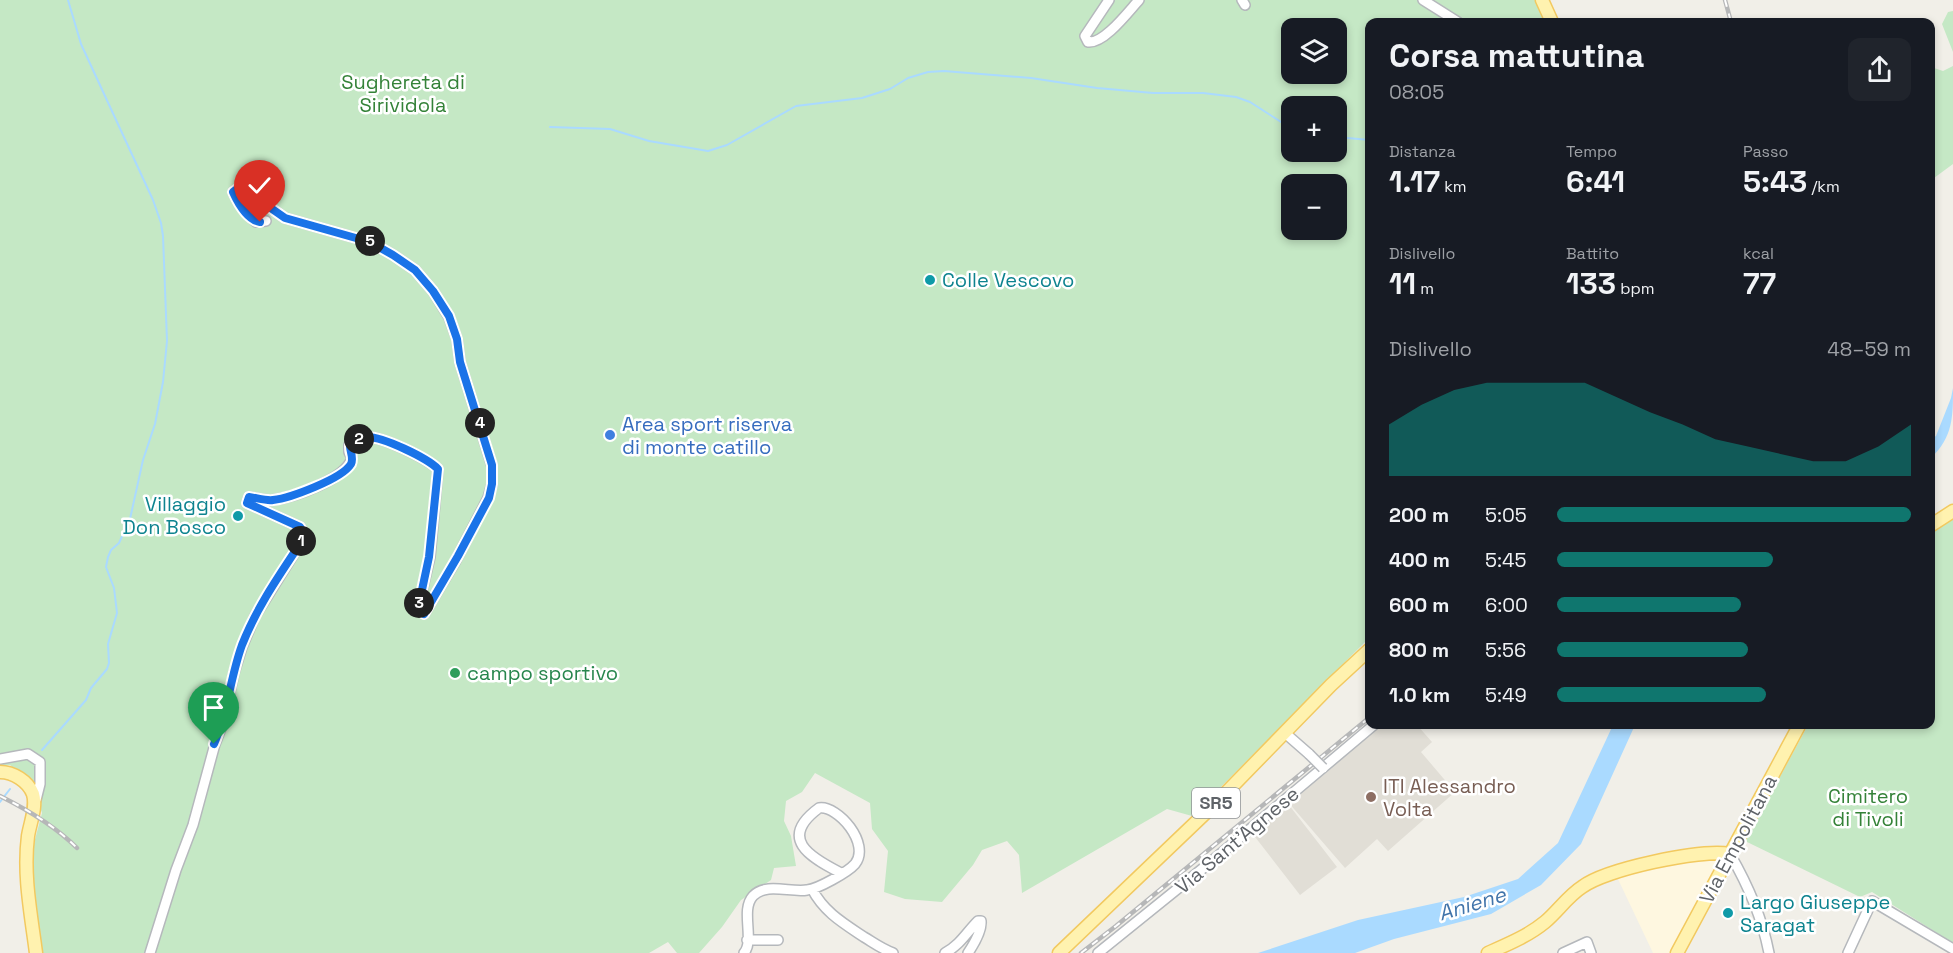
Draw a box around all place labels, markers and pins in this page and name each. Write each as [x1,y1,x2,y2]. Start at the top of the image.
pin [234,160,285,222]
pin: 5 [355,226,385,256]
place label: Colle Vescovo [942,267,1074,293]
marker: Colle Vescovo [923,273,937,287]
pin: 4 [465,408,495,438]
place label: Area sport riserva di monte catillo [622,411,792,460]
pin: 2 [344,424,374,454]
marker: Area sport riserva di monte catillo [603,428,617,442]
place label: Villaggio Don Bosco [123,491,226,540]
marker: Villaggio Don Bosco [231,509,245,523]
pin: 1 [286,526,316,556]
pin: 3 [404,588,434,618]
place label: campo sportivo [467,660,618,686]
marker: campo sportivo [448,666,462,680]
pin [188,682,239,744]
place label: ITI Alessandro Volta [1383,773,1516,822]
marker: ITI Alessandro Volta [1364,790,1378,804]
place label: Largo Giuseppe Saragat [1740,889,1890,938]
marker: Largo Giuseppe Saragat [1721,906,1735,920]

